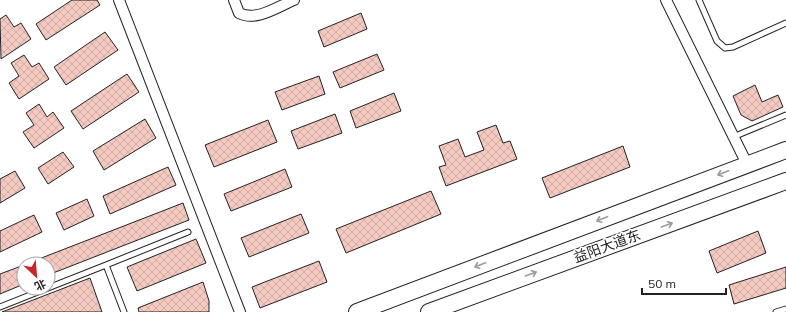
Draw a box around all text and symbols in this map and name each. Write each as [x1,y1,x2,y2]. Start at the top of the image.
one-way arrow [718,170,730,178]
one-way arrow [596,216,608,224]
one-way arrow [660,220,672,228]
street label: 益阳大道东 [571,226,643,266]
north arrow [16,256,56,296]
one-way arrow [475,262,487,270]
one-way arrow [525,270,537,278]
scale bar [642,270,726,296]
text: 北 [32,276,48,294]
text: 50 m [648,276,676,291]

